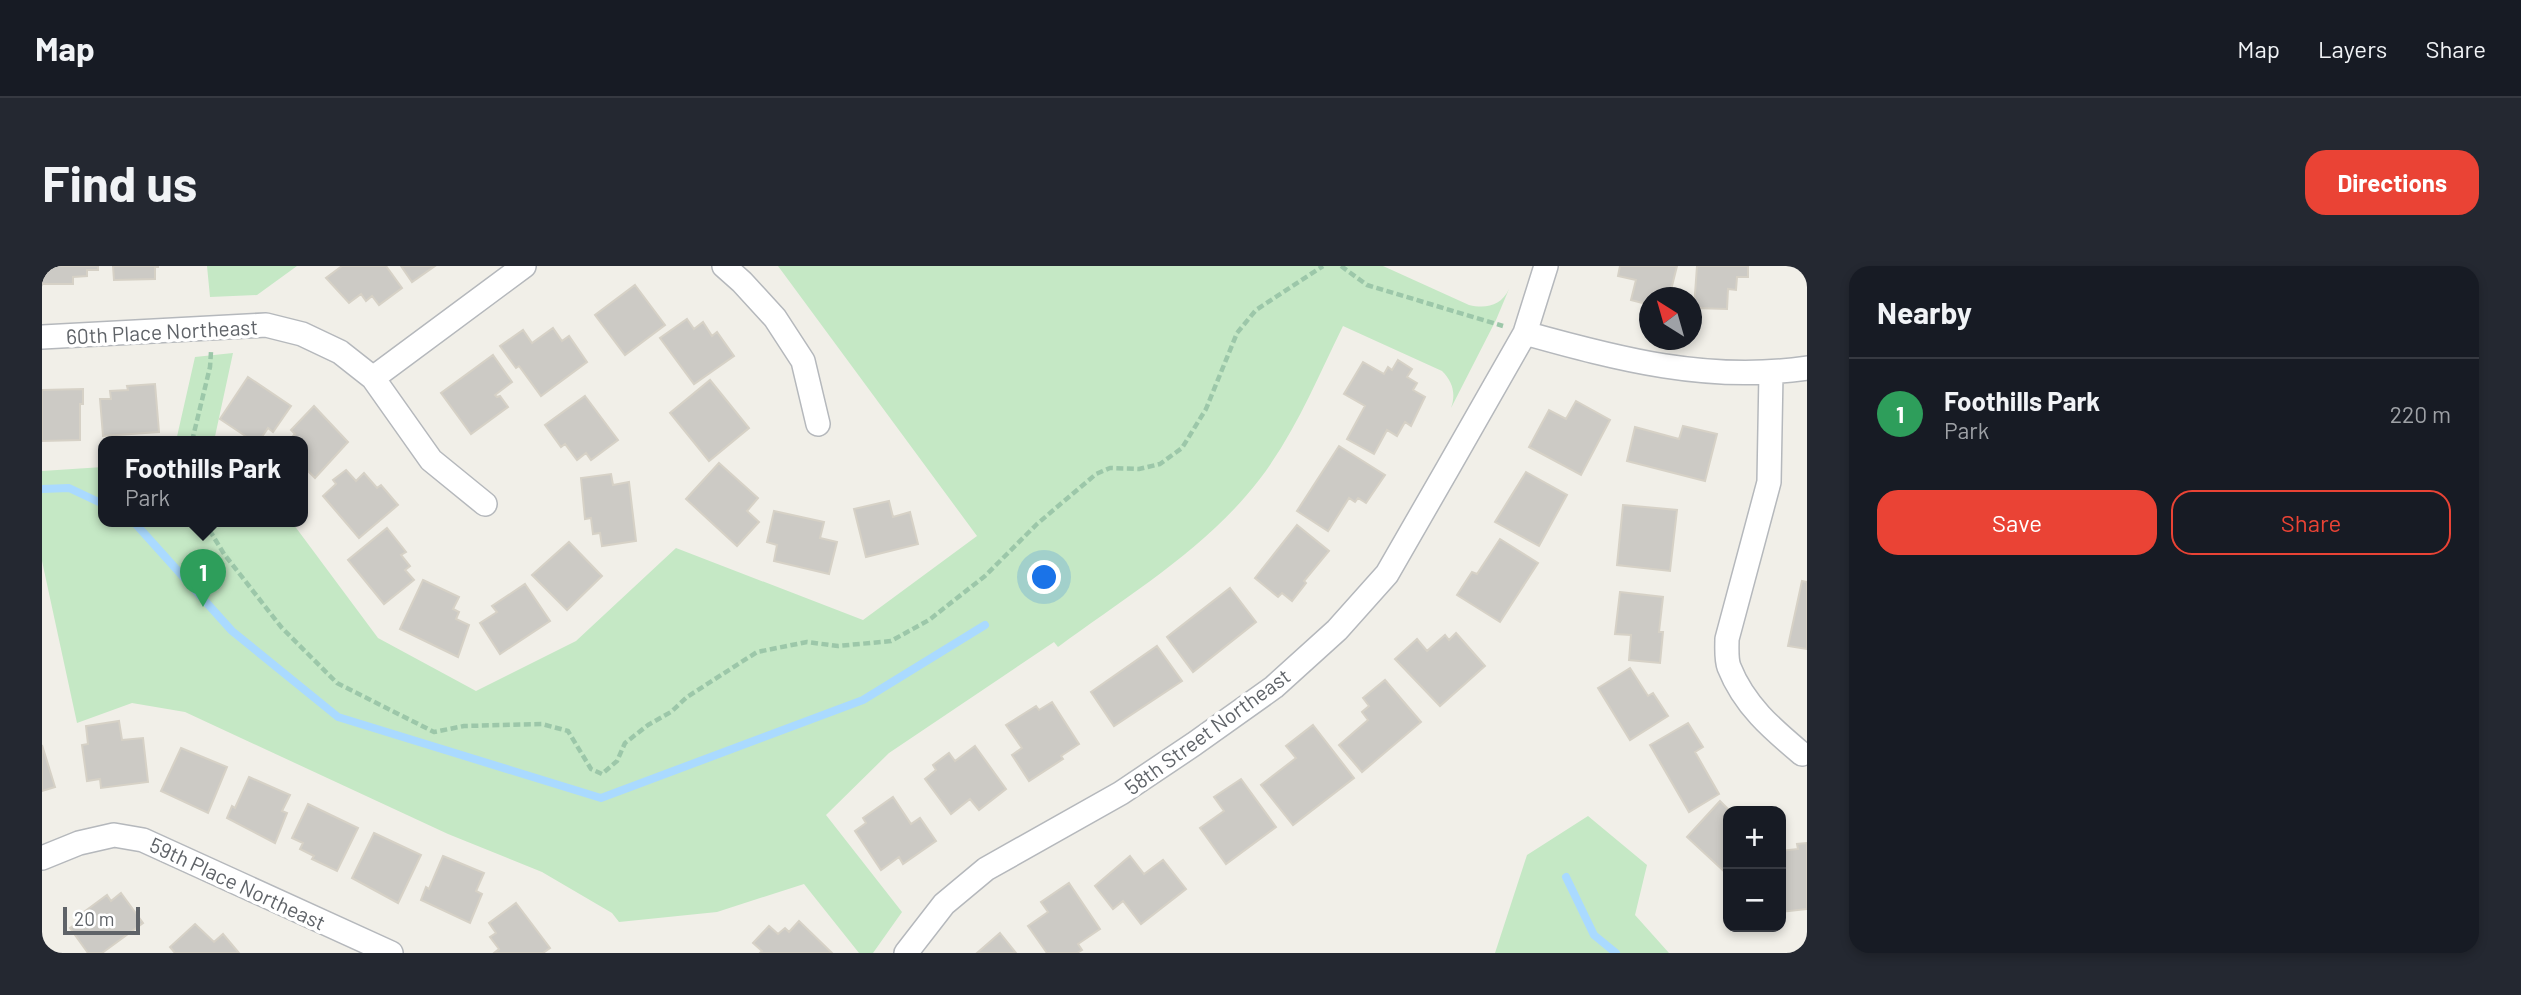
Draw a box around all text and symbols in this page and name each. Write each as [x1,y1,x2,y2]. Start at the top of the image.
text: Map [35,28,95,68]
text: Map [2237,34,2280,63]
text: Layers [2318,34,2387,63]
text: Share [2425,34,2486,63]
button: Directions [2305,150,2479,215]
text: Find us [42,153,197,212]
north arrow [1639,287,1702,350]
text: Nearby [1877,294,1972,330]
street label: 60th Place Northeast [65,313,259,349]
text: Foothills Park [1944,385,2100,416]
text: 1 [1896,400,1904,428]
text: 220 m [2390,400,2451,428]
text: Park [1944,416,1989,444]
popup [98,436,308,527]
text: Foothills Park [125,452,281,483]
text: Park [125,483,170,511]
button: Save [1877,490,2157,555]
button: Share [2171,490,2451,555]
pin: 1 [180,549,226,607]
your location [1027,560,1061,594]
street label: 58th Street Northeast [1119,663,1295,799]
map controls [1723,806,1786,932]
button: + [1723,806,1786,869]
street label: 59th Place Northeast [146,831,330,935]
button: − [1723,869,1786,932]
scale bar [63,904,140,936]
text: 20 m [74,907,114,930]

